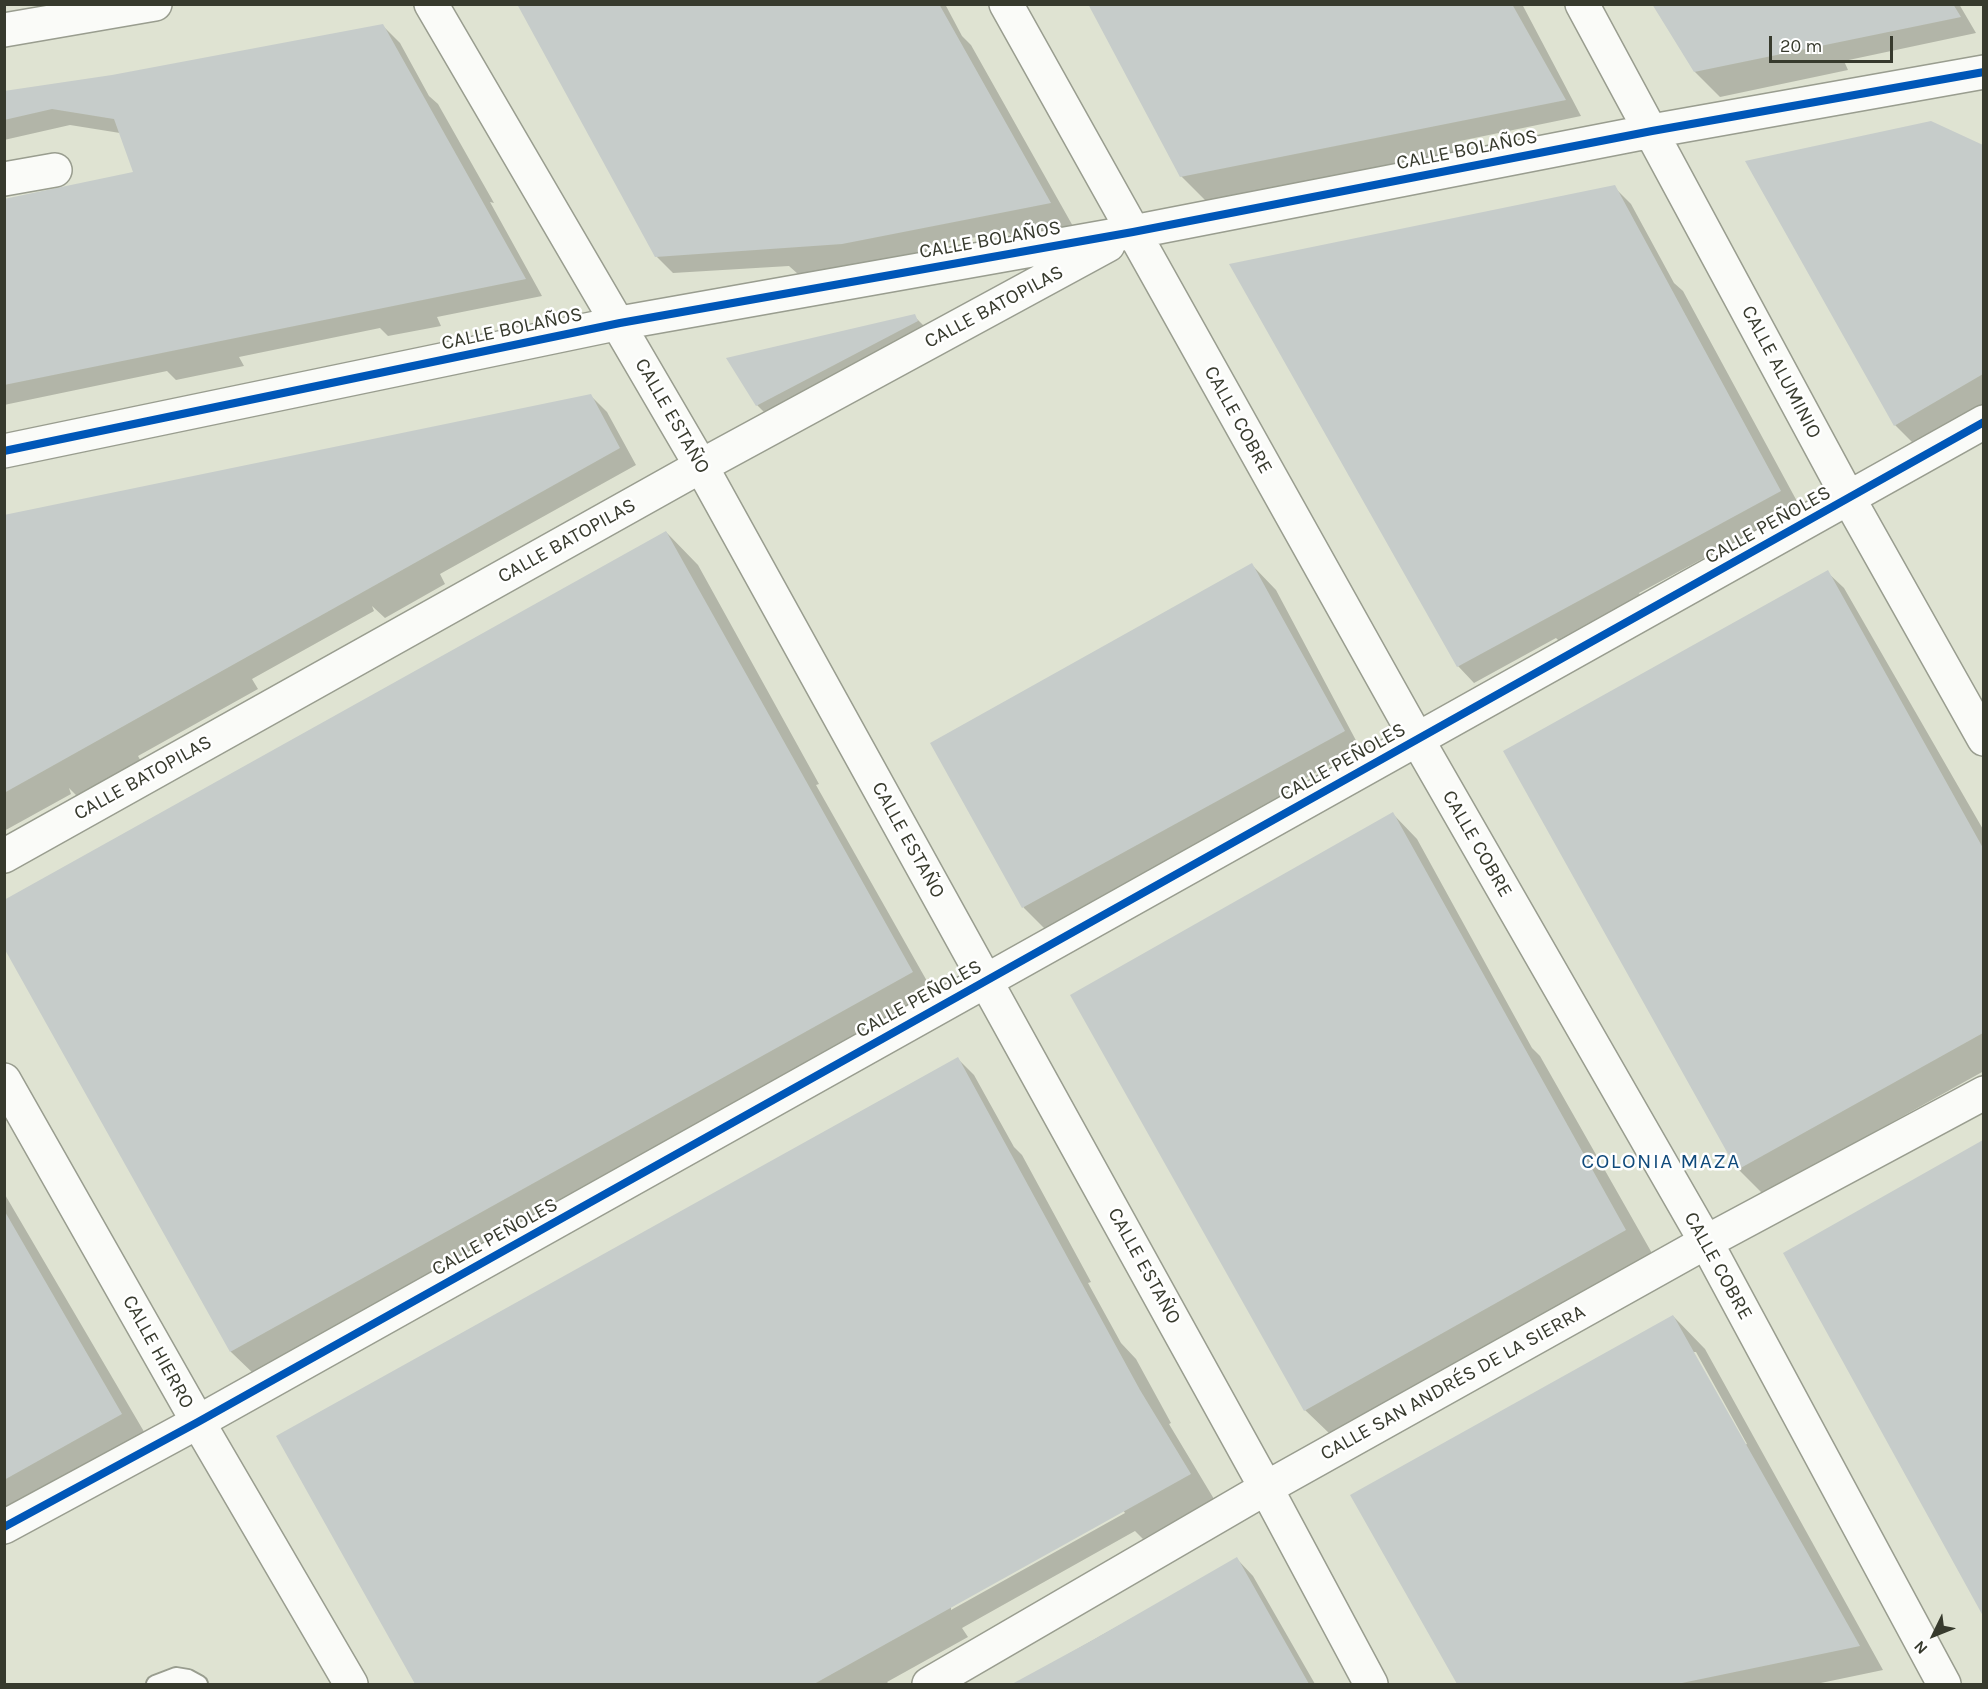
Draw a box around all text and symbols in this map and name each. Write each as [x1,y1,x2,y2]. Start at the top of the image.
scale bar [1772,24,1896,62]
text: 20 m [1780,35,1822,57]
street label: CALLE BOLAÑOS [1394,125,1540,175]
street label: CALLE BOLAÑOS [917,216,1063,264]
street label: CALLE BATOPILAS [920,260,1068,354]
street label: CALLE ALUMINIO [1736,301,1826,443]
street label: CALLE BOLAÑOS [439,302,585,356]
street label: CALLE ESTAÑO [629,354,715,478]
street label: CALLE COBRE [1199,362,1277,478]
street label: CALLE PEÑOLES [1701,481,1835,569]
street label: CALLE BATOPILAS [494,493,640,589]
street label: CALLE PEÑOLES [1276,718,1410,806]
street label: CALLE BATOPILAS [70,730,216,826]
street label: CALLE ESTAÑO [866,778,950,902]
street label: CALLE COBRE [1437,786,1517,902]
street label: CALLE PEÑOLES [852,955,986,1043]
district label: COLONIA MAZA [1581,1149,1741,1175]
street label: CALLE PEÑOLES [428,1193,562,1281]
street label: CALLE ESTAÑO [1102,1204,1186,1328]
street label: CALLE COBRE [1679,1208,1757,1324]
street label: CALLE HIERRO [117,1291,199,1413]
street label: CALLE SAN ANDRÉS DE LA SIERRA [1316,1300,1590,1466]
north arrow [1904,1605,1964,1665]
text: N [1910,1637,1931,1658]

